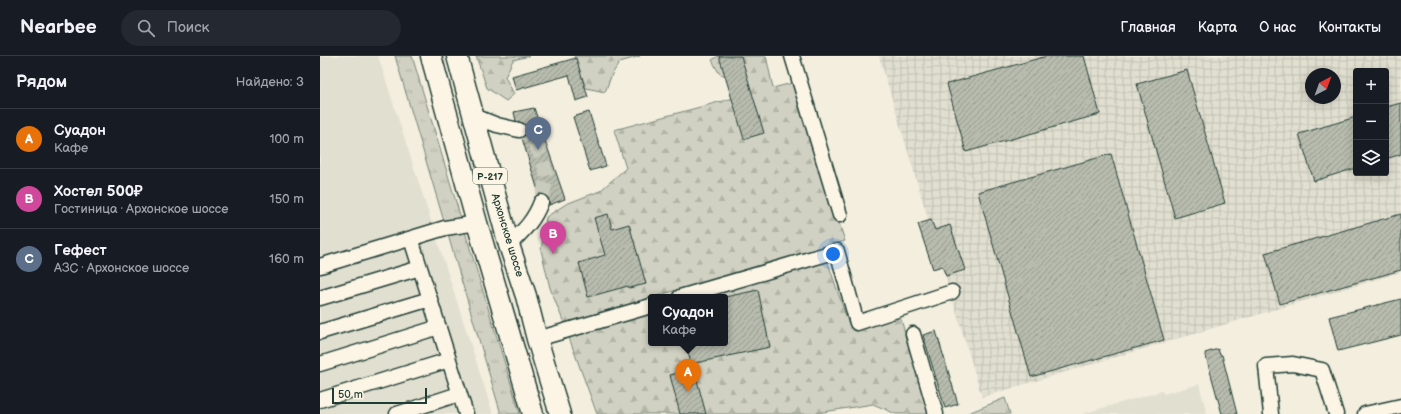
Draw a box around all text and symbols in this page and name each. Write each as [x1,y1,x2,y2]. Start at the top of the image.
search box [121,10,401,46]
text: Nearbee [20,16,97,39]
icon: search [135,17,157,39]
text: Поиск [167,18,210,37]
text: Главная [1121,19,1176,36]
text: Карта [1198,19,1237,36]
text: О нас [1259,19,1296,36]
text: Контакты [1318,19,1381,36]
north arrow [1305,68,1341,104]
map controls [1353,68,1389,176]
button: + [1353,68,1389,104]
text: Рядом [16,72,67,92]
text: Найдено: 3 [236,74,304,90]
button: − [1353,104,1389,140]
pin: C [525,117,551,150]
text: Суадон [54,121,106,140]
text: A [25,131,33,147]
text: 100 m [269,131,304,147]
text: Кафе [54,140,88,156]
button: layers [1353,140,1389,176]
road number: Р-217 [473,168,507,184]
text: Хостел 500₽ [54,182,143,201]
text: B [24,191,34,207]
text: 150 m [270,191,304,207]
street label: Архонское шоссе [488,191,526,278]
text: Гостиница · Архонское шоссе [54,201,228,217]
pin: B [540,221,566,254]
text: Гефест [54,241,107,260]
your location [823,244,843,264]
text: C [24,251,34,267]
text: 160 m [269,251,304,267]
text: АЗС · Архонское шоссе [54,260,189,276]
popup [648,294,728,346]
text: Суадон [662,303,714,322]
text: Кафе [662,322,696,338]
pin: A [675,359,701,392]
scale bar [332,386,427,405]
text: 50 m [338,388,363,401]

